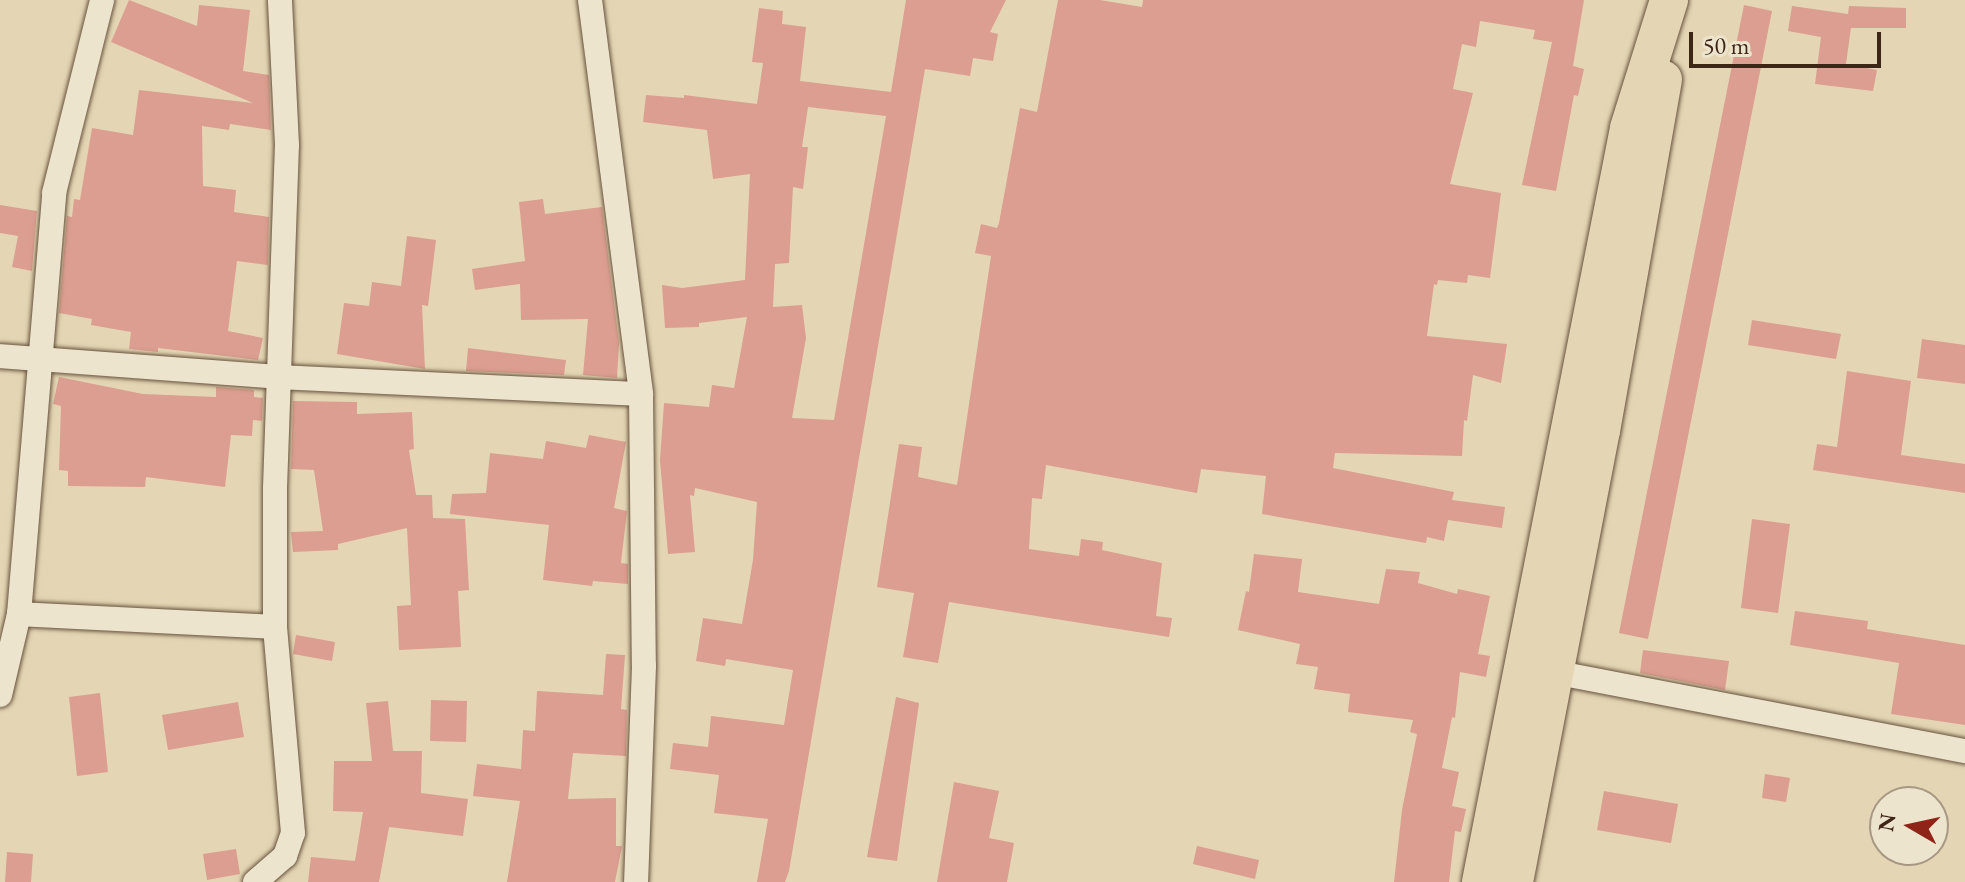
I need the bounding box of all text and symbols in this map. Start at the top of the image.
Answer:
scale bar [1693,16,1885,66]
text: 50 m [1703,30,1750,61]
north arrow [1869,786,1949,866]
text: N [1871,811,1902,834]

